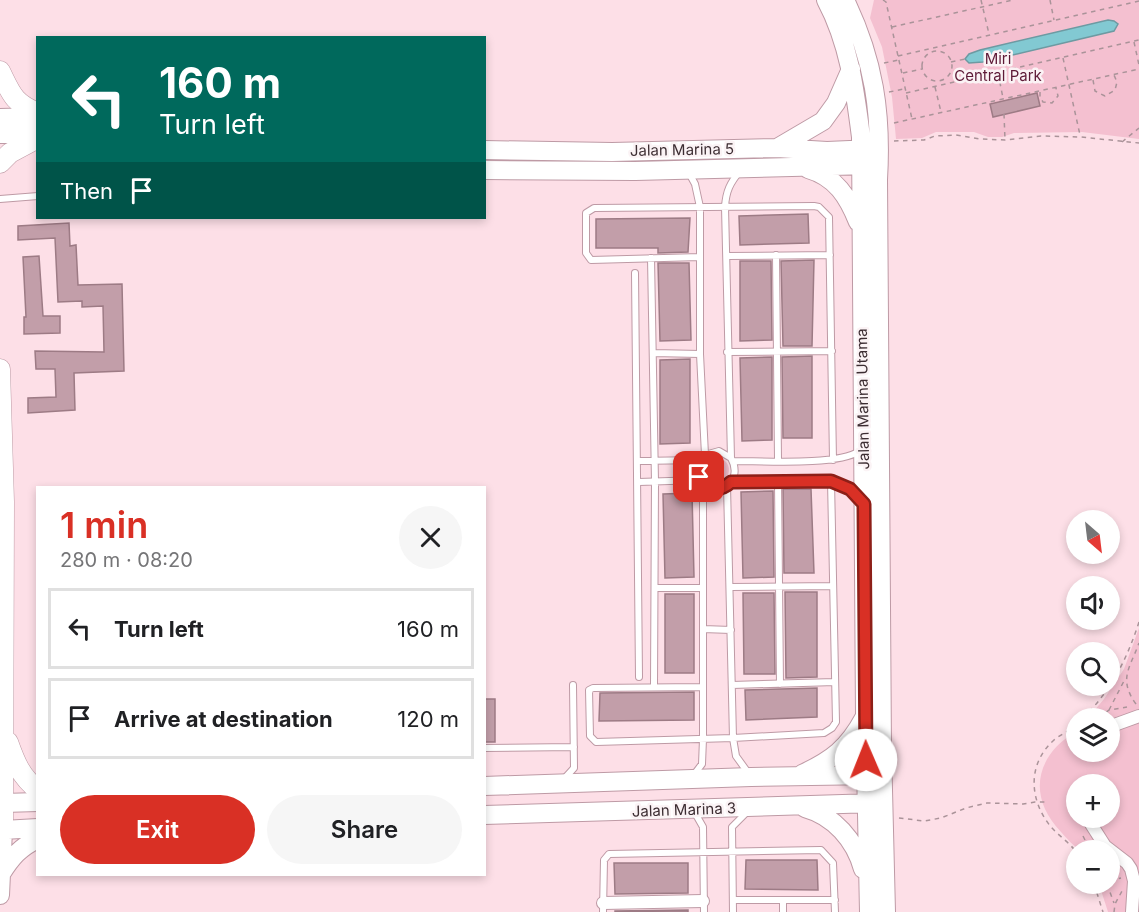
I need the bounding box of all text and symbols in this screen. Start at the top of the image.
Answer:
park label: Miri Central Park [954,49,1043,85]
text: 160 m [159,57,281,108]
icon: left [60,60,138,138]
text: Turn left [159,108,265,141]
street label: Jalan Marina 5 [630,139,734,160]
icon: arrive [125,174,158,207]
text: Then [60,178,113,204]
street label: Jalan Marina Utama [852,328,873,470]
pin [673,451,724,502]
icon: arrive [682,460,715,493]
text: 1 min [60,503,148,547]
button: close [399,506,462,569]
north arrow [1066,510,1120,564]
map controls [1066,510,1120,894]
text: 280 m · 08:20 [60,548,193,572]
button: sound [1066,576,1120,630]
icon: left [63,612,96,645]
text: Turn left [114,616,204,642]
text: 160 m [397,616,459,642]
button: search [1066,642,1120,696]
icon: arrive [63,702,96,735]
text: Arrive at destination [114,706,333,732]
text: 120 m [397,706,459,732]
button: layers [1066,708,1120,762]
position arrow [834,728,898,792]
button: + [1066,774,1120,828]
button: Exit [60,795,255,864]
button: Share [267,795,462,864]
street label: Jalan Marina 3 [631,798,736,821]
button: − [1066,840,1120,894]

